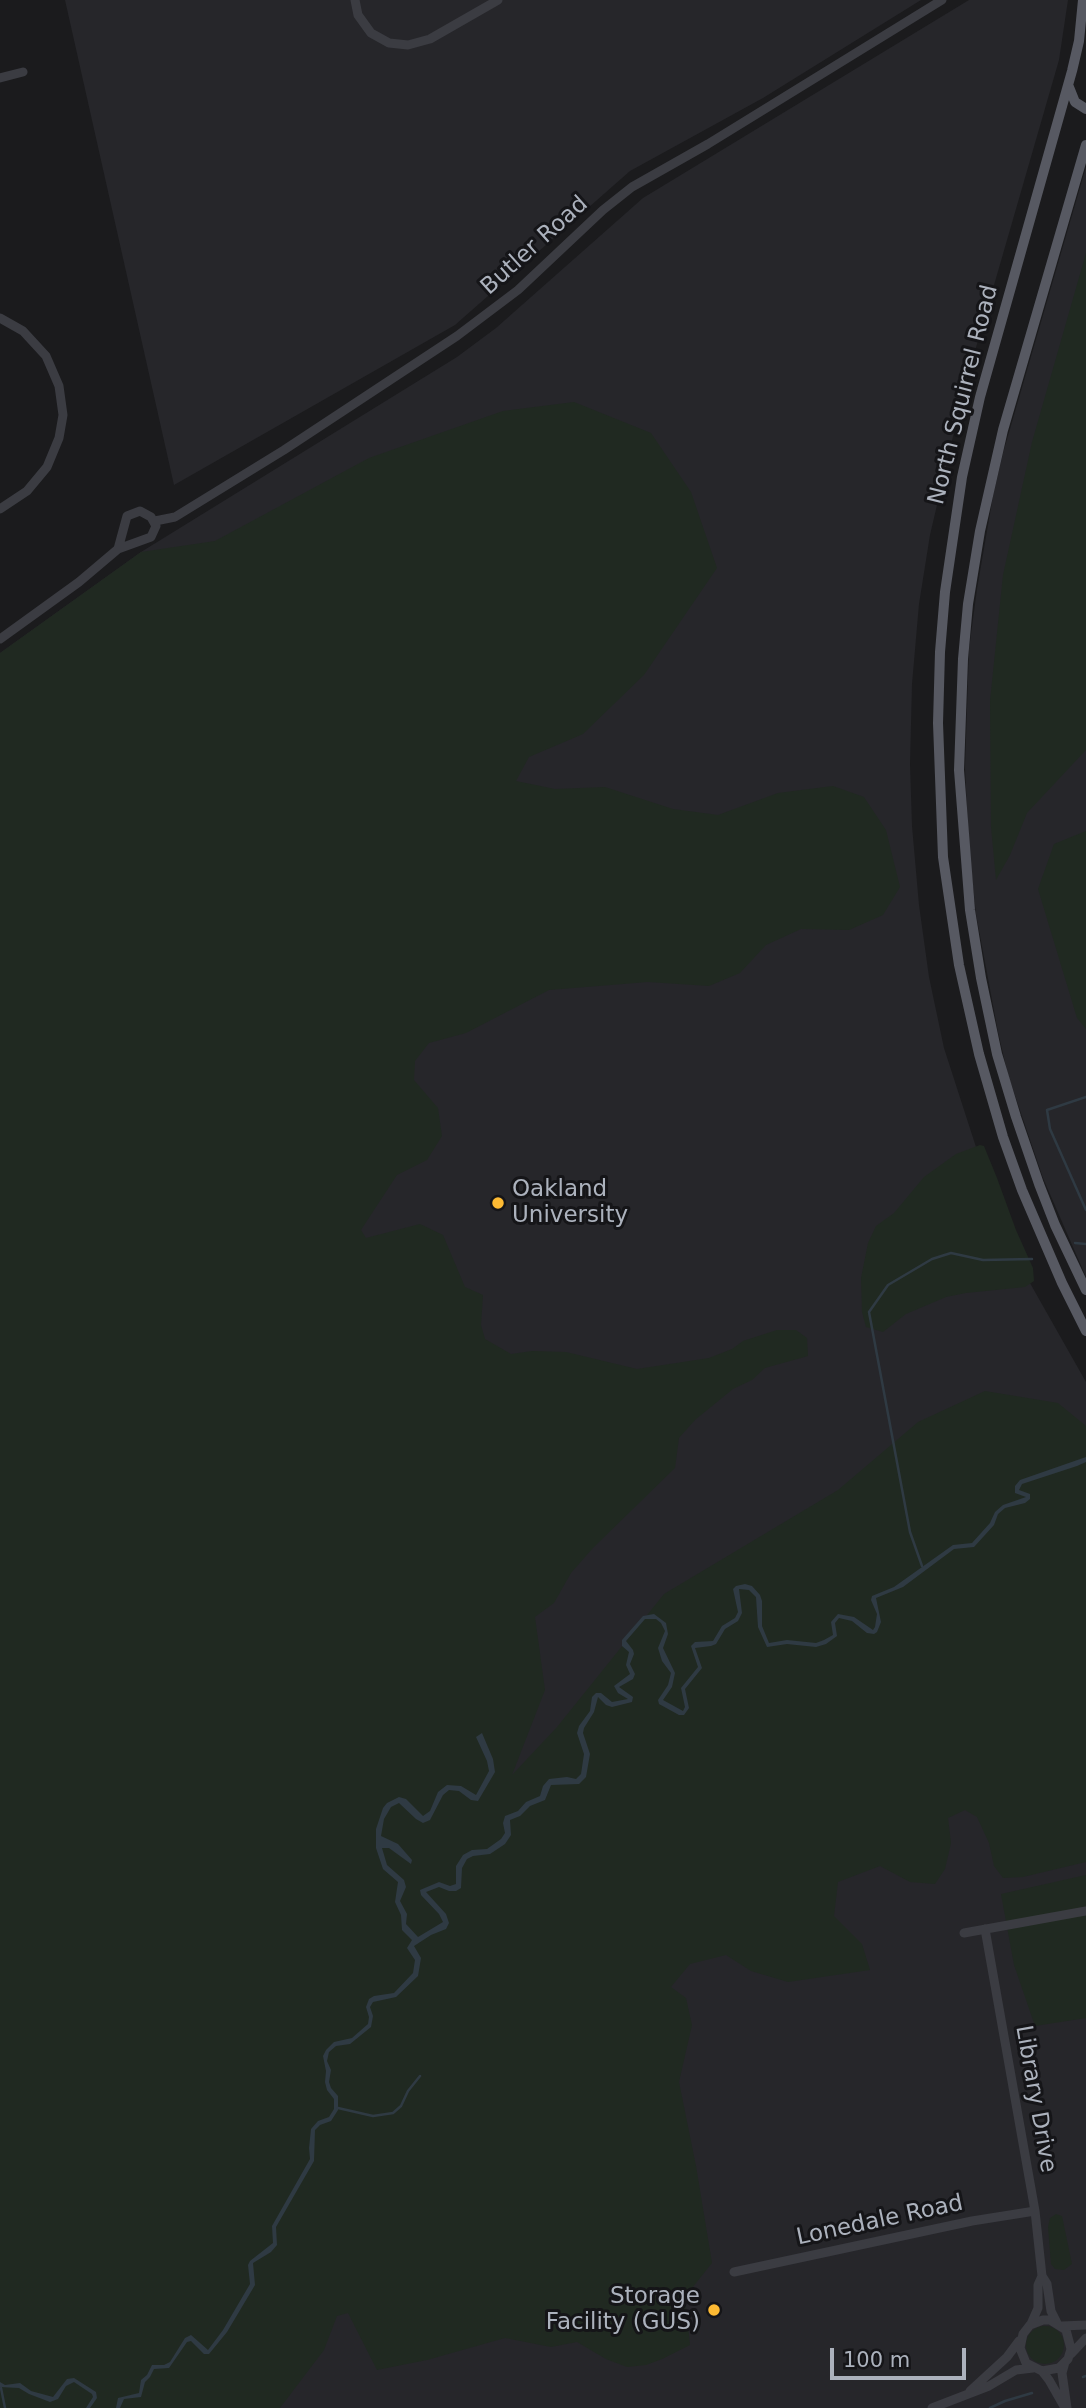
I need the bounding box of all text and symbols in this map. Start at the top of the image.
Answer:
street label: Butler Road [476,191,594,301]
street label: North Squirrel Road [923,282,1005,508]
place label: Oakland University [512,1176,628,1230]
marker: Oakland University [490,1195,506,1211]
street label: Library Drive [1008,2023,1062,2175]
street label: Lonedale Road [794,2190,966,2252]
place label: Storage Facility (GUS) [546,2283,700,2337]
marker: Storage Facility (GUS) [706,2302,722,2318]
scale bar [834,2334,970,2378]
text: 100 m [843,2348,910,2372]

